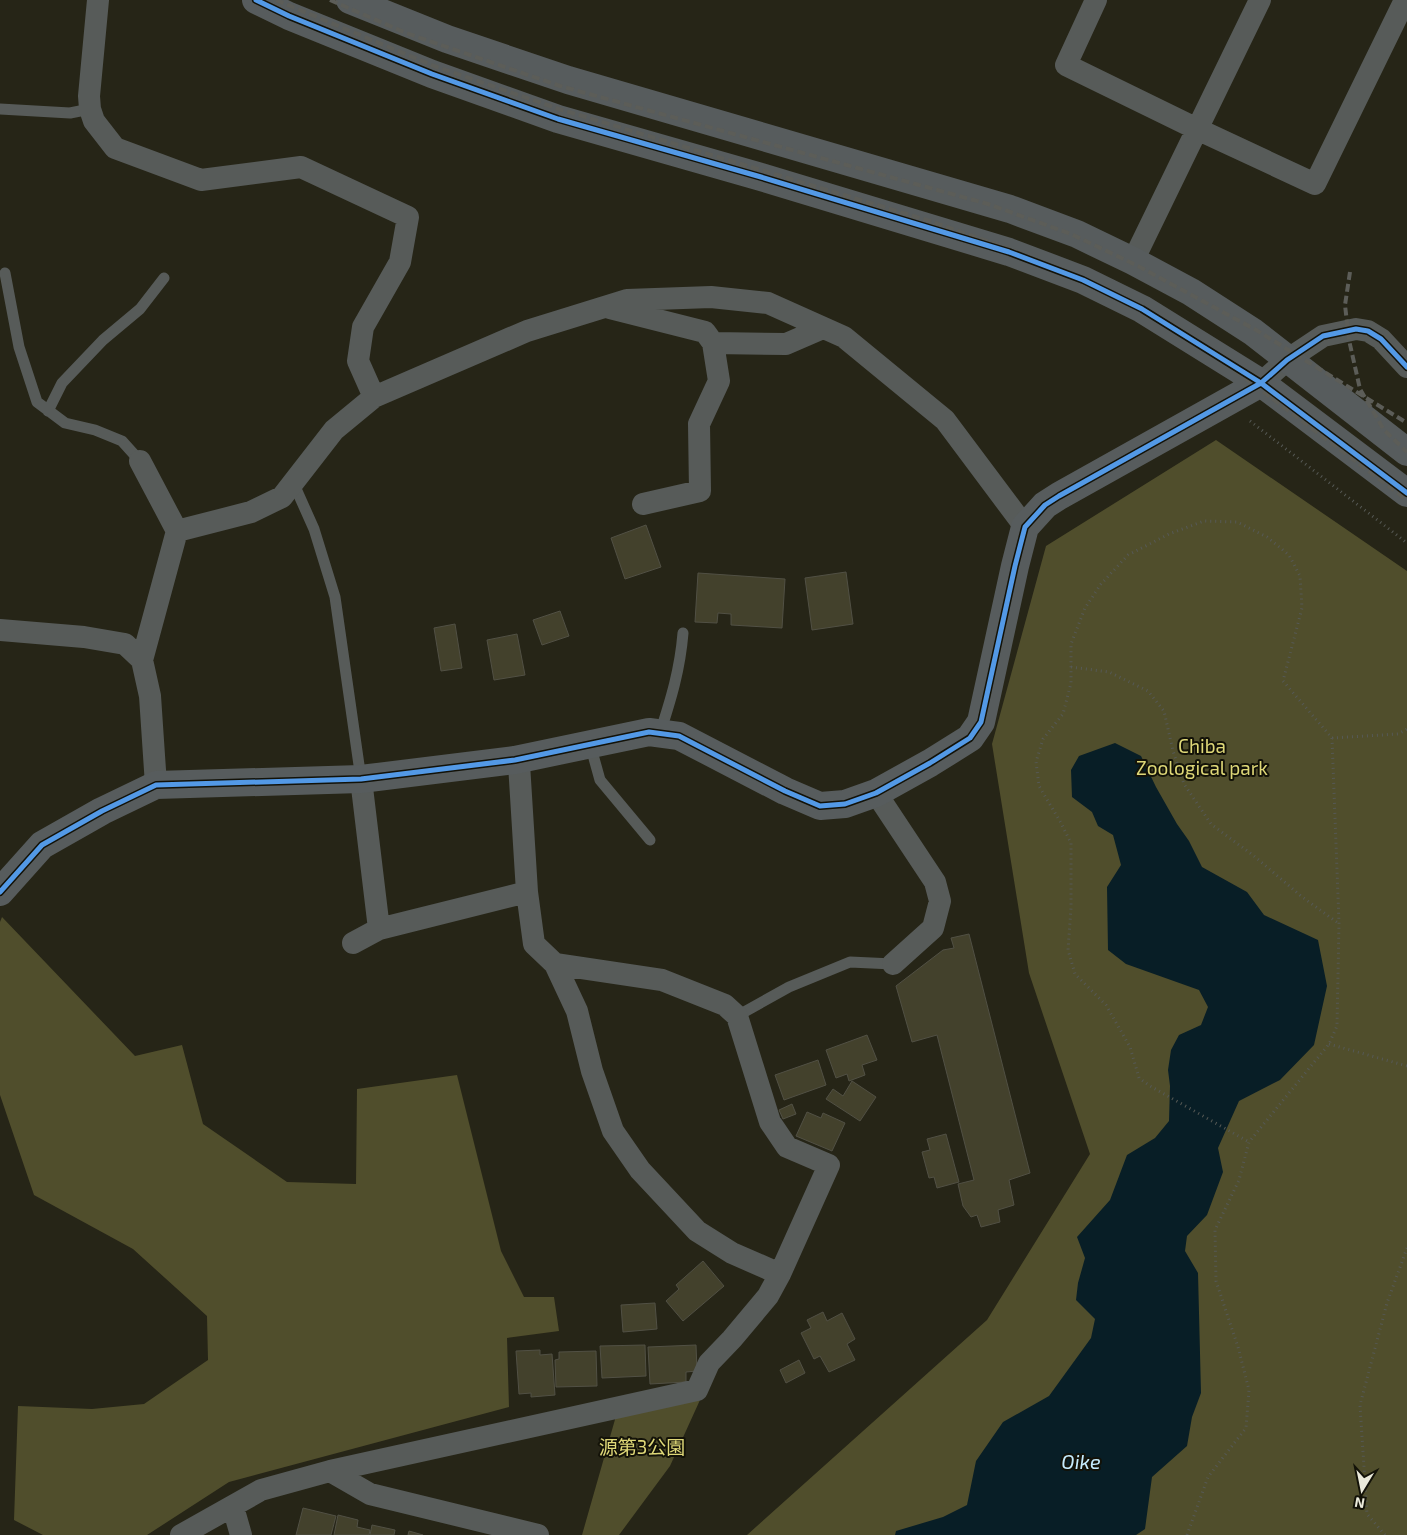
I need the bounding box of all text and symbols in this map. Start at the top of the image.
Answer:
park label: Chiba Zoological park [1136,734,1268,779]
park label: 源第3公園 [599,1435,685,1458]
water label: Oike [1061,1449,1101,1473]
north arrow [1337,1465,1387,1515]
text: N [1353,1494,1366,1513]

